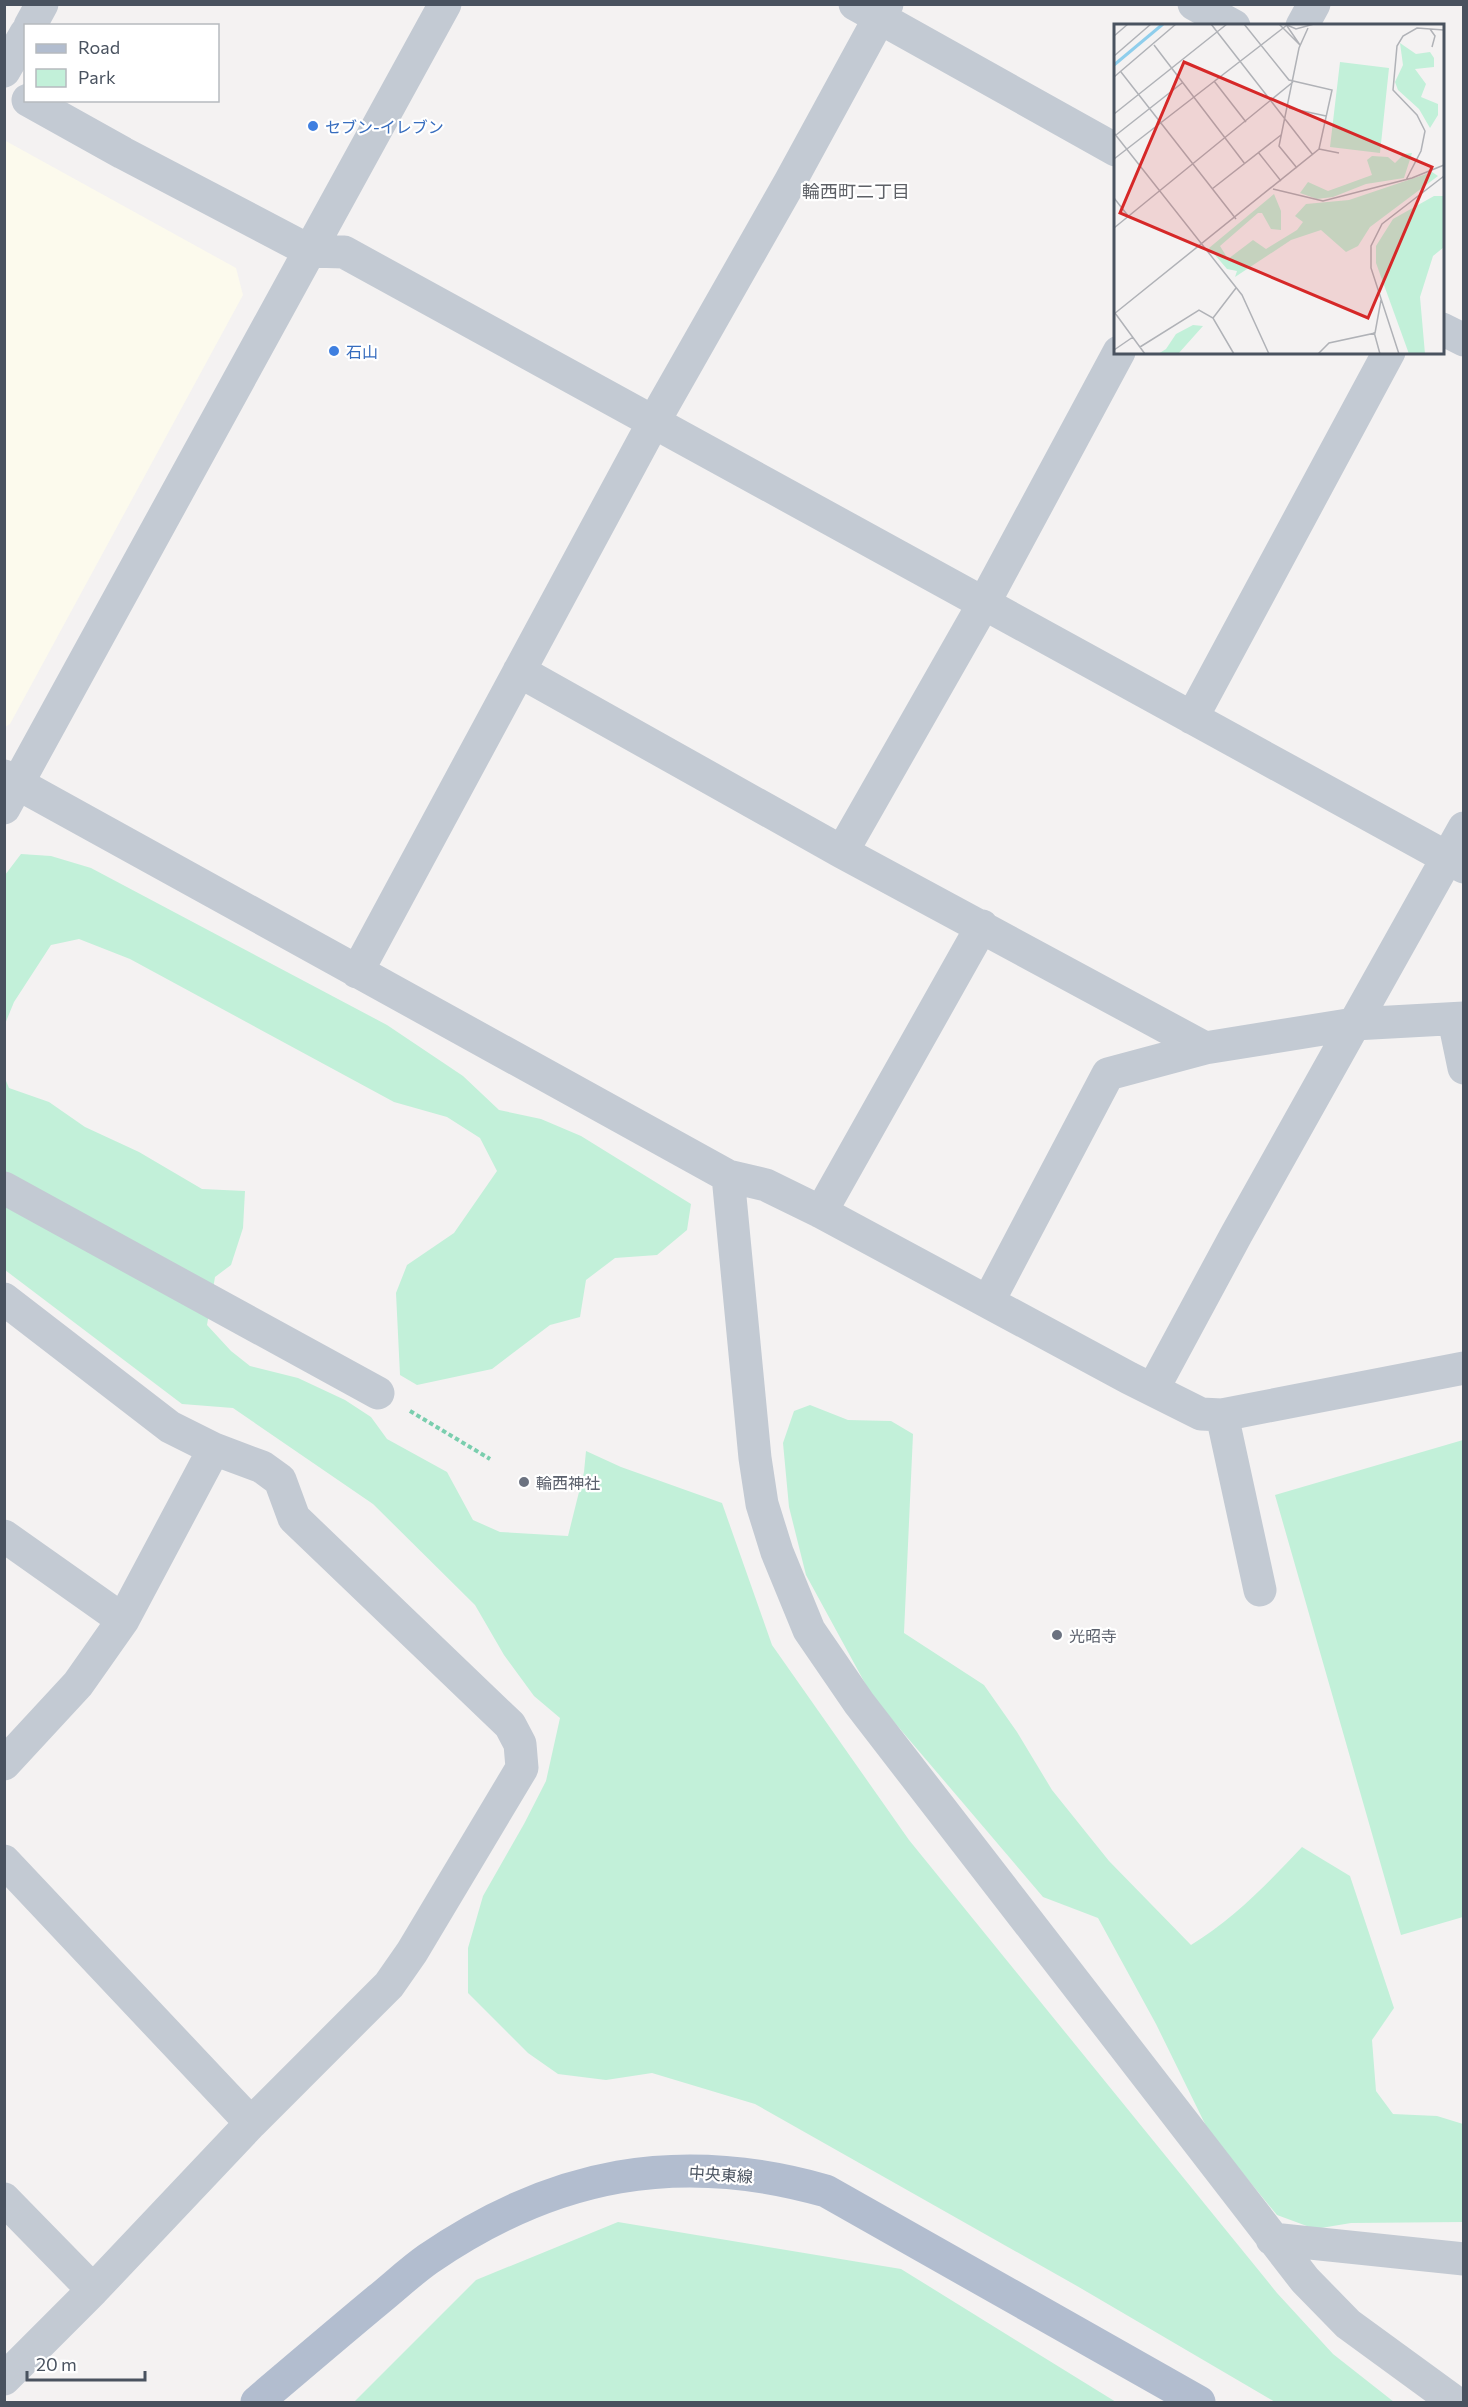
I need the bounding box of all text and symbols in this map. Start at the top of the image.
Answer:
legend [24,24,219,102]
inset map [1114,24,1444,354]
text: Road [78,36,120,58]
text: Park [78,66,116,88]
place label: セブン-イレブン [325,117,444,136]
marker: セブン-イレブン [306,119,320,133]
district label: 輪西町二丁目 [802,180,910,202]
place label: 石山 [346,342,378,361]
marker: 石山 [327,344,341,358]
place label: 輪西神社 [536,1473,600,1492]
marker: 輪西神社 [517,1475,531,1489]
place label: 光昭寺 [1069,1626,1117,1645]
marker: 光昭寺 [1050,1628,1064,1642]
street label: 中央東線 [688,2162,754,2186]
scale bar [27,2344,146,2382]
text: 20 m [36,2353,77,2375]

